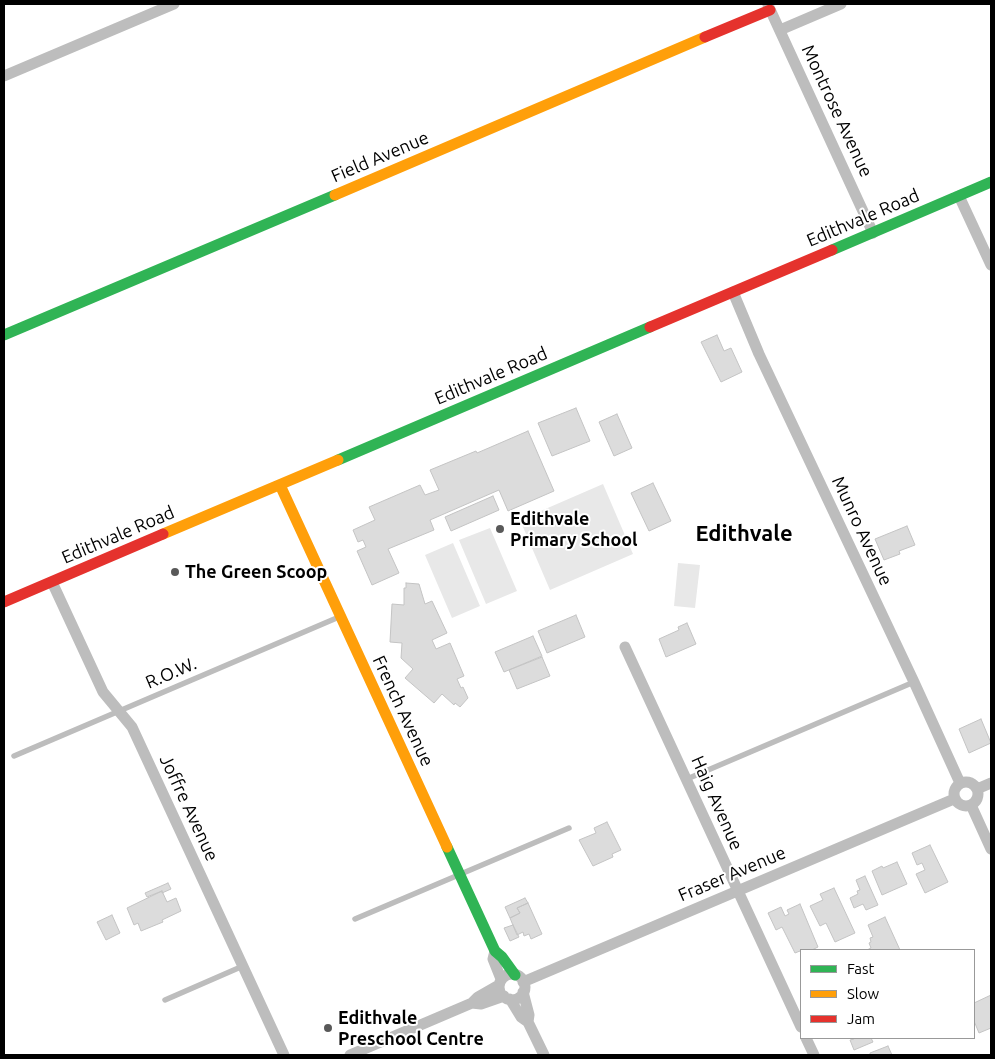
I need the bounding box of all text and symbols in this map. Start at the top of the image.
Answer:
street label: Montrose Avenue [797,41,877,181]
street label: Field Avenue [328,127,432,187]
street label: Edithvale Road [803,185,923,251]
street label: Edithvale Road [431,343,551,409]
street label: Munro Avenue [827,473,897,589]
street label: Edithvale Road [58,502,178,568]
place label: Edithvale Primary School [510,508,638,550]
district label: Edithvale [695,521,793,547]
marker: Edithvale Primary School [494,523,506,535]
place label: The Green Scoop [185,561,327,583]
marker: The Green Scoop [169,566,181,578]
street label: French Avenue [368,652,438,770]
street label: R.O.W. [142,653,200,693]
street label: Joffre Avenue [155,752,223,864]
street label: Haig Avenue [687,752,747,854]
street label: Fraser Avenue [675,842,789,906]
legend [800,949,975,1039]
text: Fast [847,960,874,977]
text: Slow [847,985,879,1002]
place label: Edithvale Preschool Centre [338,1007,484,1050]
text: Jam [847,1010,875,1027]
marker: Edithvale Preschool Centre [322,1022,334,1034]

